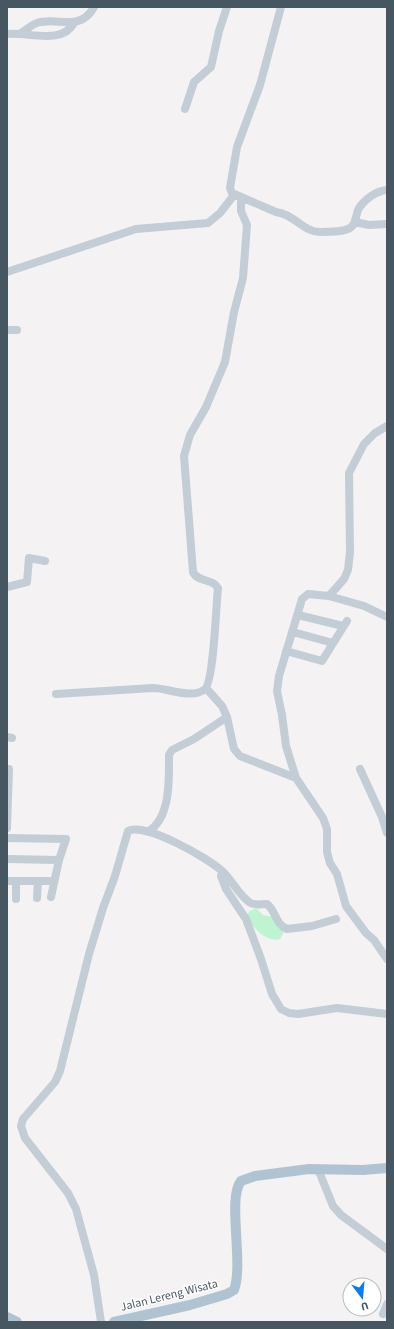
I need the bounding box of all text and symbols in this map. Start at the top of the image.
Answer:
street label: Jalan Lereng Wisata [119,1275,220,1316]
north arrow [342,1277,382,1317]
text: U [359,1298,370,1314]

